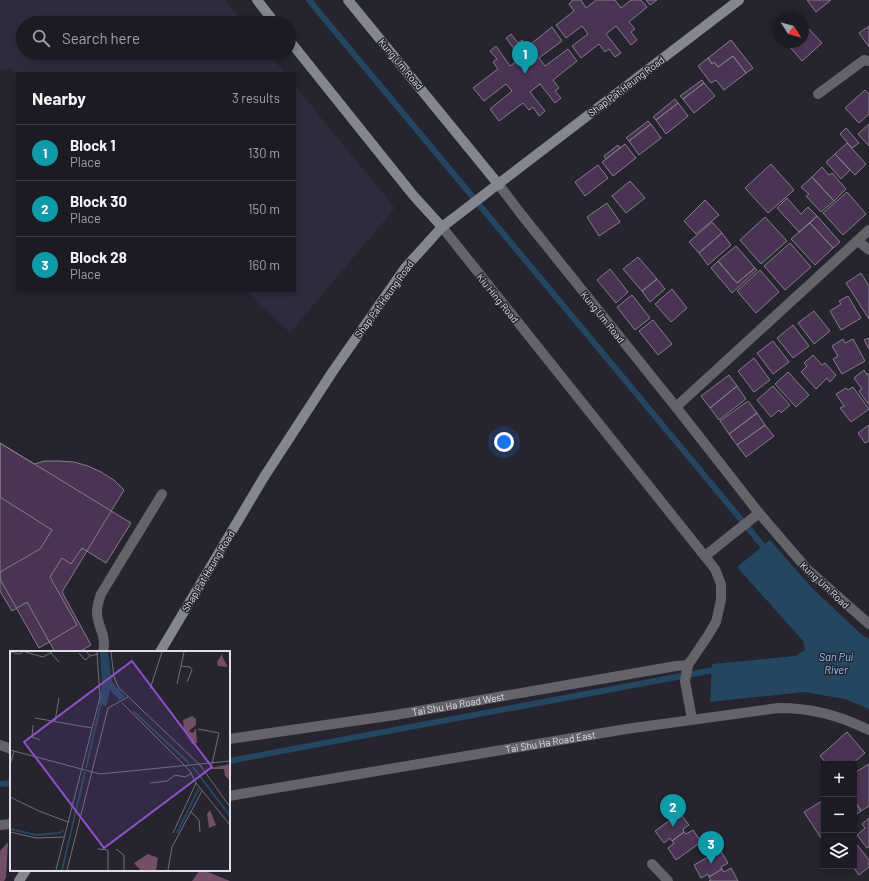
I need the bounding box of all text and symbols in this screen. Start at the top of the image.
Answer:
north arrow [773,12,809,48]
search box [16,16,296,60]
icon: search [30,27,52,49]
text: Search here [62,29,140,47]
street label: Kung Um Road [376,36,426,92]
pin: 1 [512,41,538,74]
street label: Shap Pat Heung Road [585,53,667,119]
text: Nearby [32,88,86,108]
text: 3 results [232,90,280,106]
text: Block 1 [70,136,116,154]
text: 1 [43,145,47,161]
text: 130 m [248,145,280,161]
text: Place [70,154,101,170]
text: Block 30 [70,192,127,210]
text: 2 [41,201,49,217]
text: 150 m [248,201,280,217]
text: Place [70,210,101,226]
text: Block 28 [70,248,127,266]
text: 3 [41,257,49,273]
text: 160 m [248,257,280,273]
street label: Shap Pat Heung Road [352,258,416,340]
text: Place [70,266,101,282]
street label: Kiu Hing Road [474,271,522,325]
street label: Kung Um Road [578,289,628,345]
your location [494,432,514,452]
street label: Shap Pat Heung Road [179,528,237,614]
street label: Kung Um Road [798,559,852,611]
water label: San Pui River [819,650,854,676]
inset map [10,651,230,871]
street label: Tai Shu Ha Road West [411,690,506,718]
street label: Tai Shu Ha Road East [504,728,597,755]
map controls [821,761,857,869]
button: + [821,761,857,797]
pin: 2 [660,794,686,827]
button: − [821,797,857,833]
pin: 3 [698,831,724,864]
button: layers [821,833,857,869]

